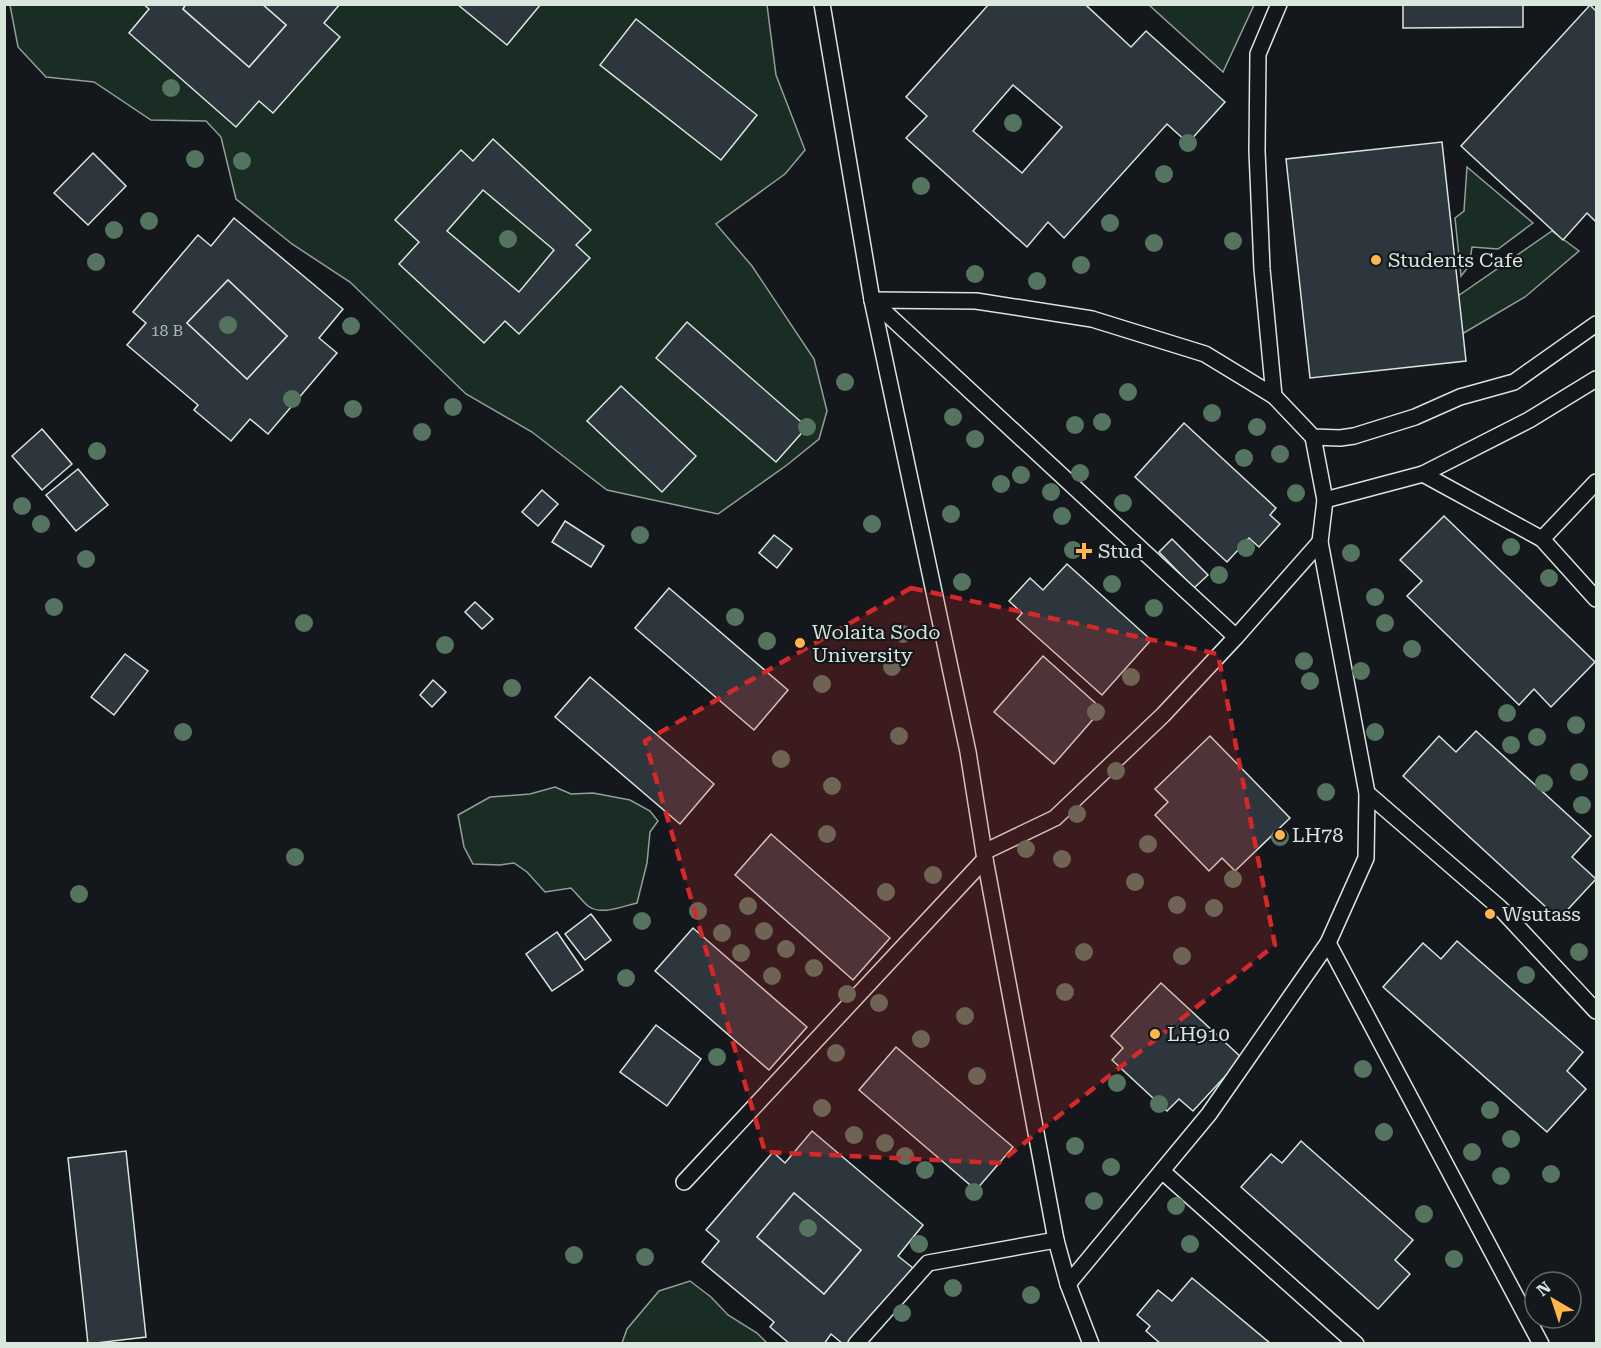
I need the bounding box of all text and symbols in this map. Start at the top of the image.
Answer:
place label: Students Cafe [1388,248,1523,272]
marker: Students Cafe [1369,253,1383,267]
house number: 18 B [151,321,183,340]
place label: Stud [1098,539,1143,563]
marker: Stud [1075,542,1093,560]
place label: Wolaita Sodo University [812,620,941,667]
marker: Wolaita Sodo University [793,636,807,650]
place label: LH78 [1292,823,1343,847]
marker: LH78 [1273,828,1287,842]
place label: Wsutass [1502,902,1581,926]
marker: Wsutass [1483,907,1497,921]
place label: LH910 [1167,1022,1230,1046]
marker: LH910 [1148,1027,1162,1041]
north arrow [1523,1270,1583,1330]
text: N [1533,1277,1555,1300]

